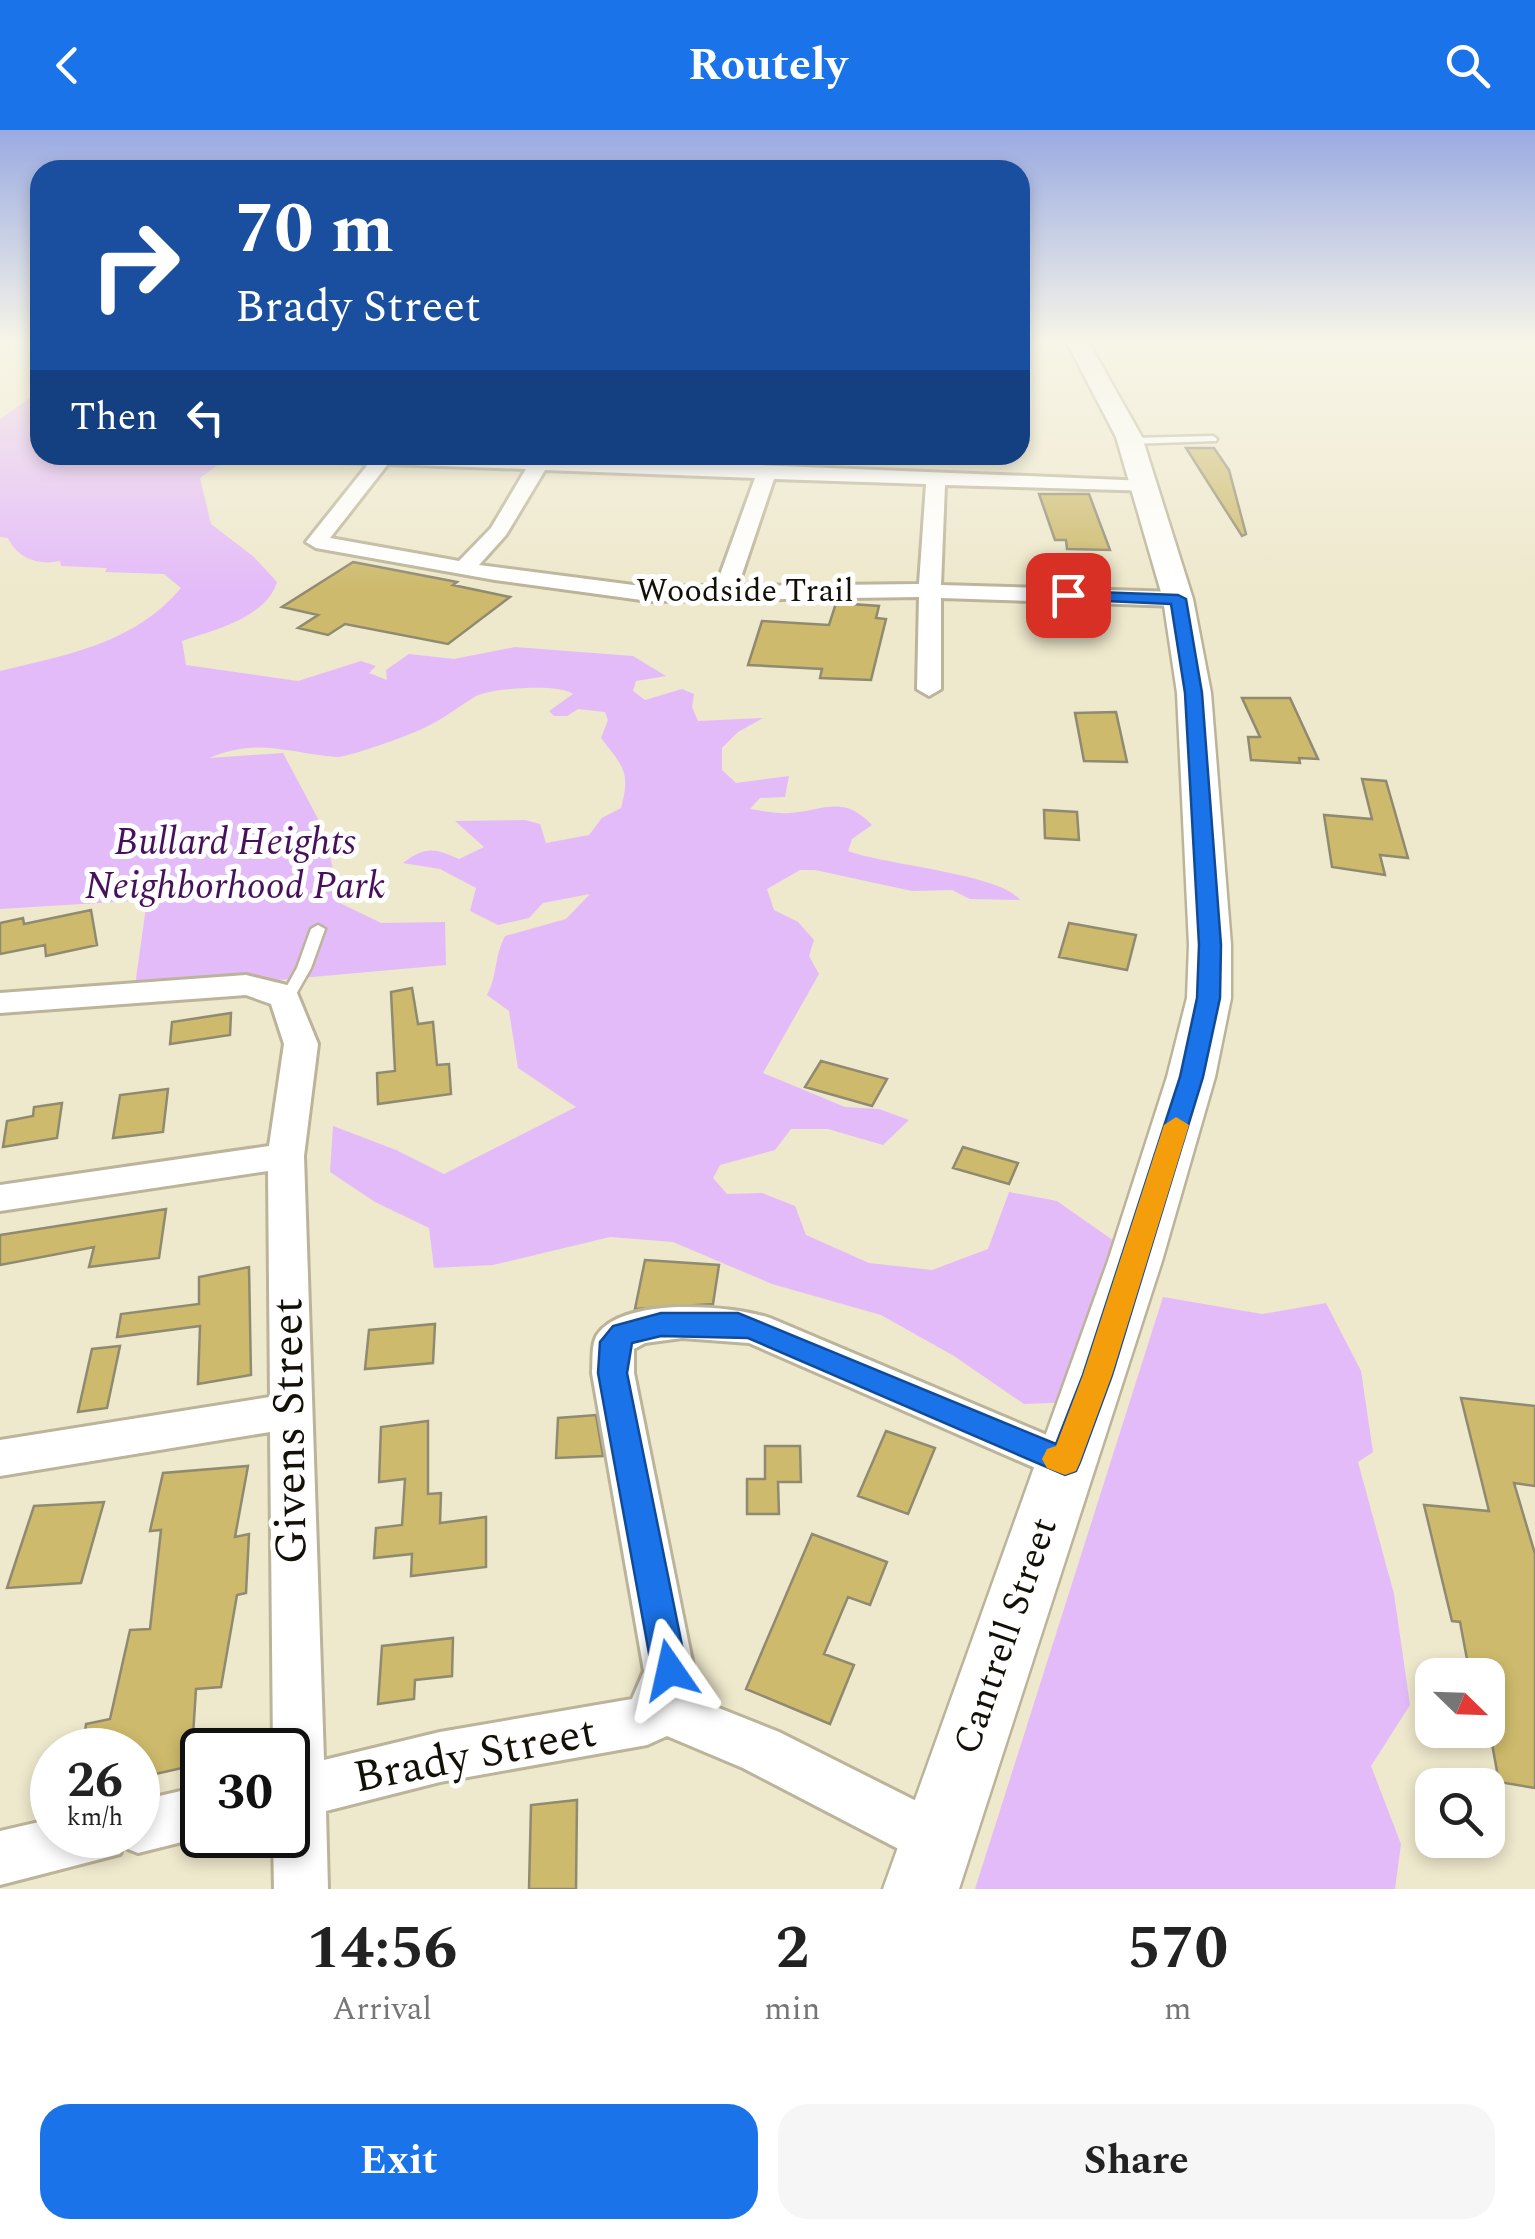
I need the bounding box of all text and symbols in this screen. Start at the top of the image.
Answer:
text: Routely [688,31,847,100]
icon: back [40,38,95,93]
icon: search [1440,38,1495,93]
text: 70 m [235,177,394,283]
icon: right [70,200,200,330]
text: Brady Street [235,273,481,342]
text: Then [70,389,158,447]
icon: left [178,390,233,445]
pin [1026,553,1111,638]
street label: Woodside Trail [636,567,854,616]
icon: arrive [1041,568,1096,623]
park label: Bullard Heights Neighborhood Park [85,814,386,916]
street label: Givens Street [253,1297,327,1565]
street label: Cantrell Street [938,1510,1074,1762]
position arrow [618,1618,722,1722]
north arrow [1415,1658,1505,1748]
map controls [1415,1658,1505,1858]
street label: Brady Street [348,1698,602,1812]
speed limit sign: 30 [180,1728,310,1858]
text: 26 [67,1743,123,1819]
button: search [1415,1768,1505,1858]
text: km/h [67,1799,123,1837]
text: 14:56 [307,1903,458,1995]
text: 2 [776,1903,809,1995]
text: 570 [1127,1903,1228,1995]
text: Arrival [332,1985,432,2034]
text: min [764,1985,820,2034]
text: m [1164,1985,1191,2034]
button: Exit [40,2104,758,2219]
button: Share [778,2104,1495,2219]

